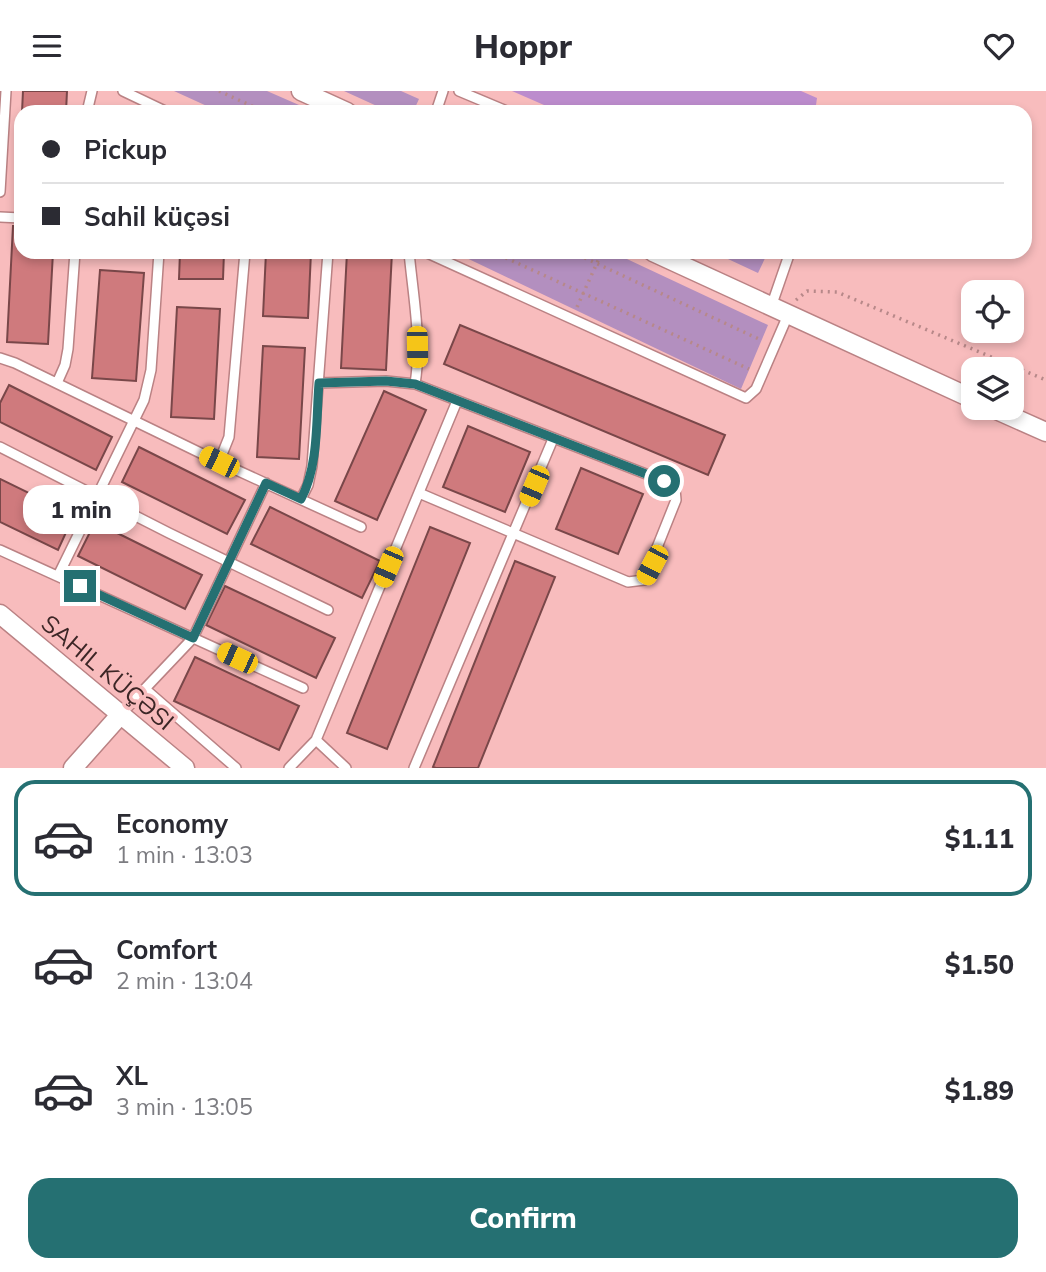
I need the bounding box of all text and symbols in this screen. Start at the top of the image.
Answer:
text: Hoppr [474,26,572,66]
icon: menu [28,27,66,65]
icon: heart [980,27,1018,65]
text: Pickup [84,133,167,166]
text: Sahil küçəsi [84,200,230,233]
map controls [961,280,1024,420]
button: locate [961,280,1024,343]
car [407,326,428,368]
button: layers [961,357,1024,420]
car [196,443,243,481]
car [517,463,552,509]
route start [648,465,680,497]
callout: 1 min [22,484,138,533]
text: 1 min [50,495,112,524]
car [633,542,672,588]
car [371,544,406,590]
route end [64,570,96,602]
street label: SAHIL KÜÇƏSI [36,608,180,736]
car [214,640,261,676]
icon: car [32,807,95,870]
text: Economy [116,807,228,840]
text: $1.11 [945,822,1014,855]
text: 1 min · 13:03 [116,840,253,869]
icon: car [32,933,95,996]
text: Comfort [116,933,217,966]
text: $1.50 [945,948,1014,981]
text: 2 min · 13:04 [116,966,253,995]
icon: car [32,1059,95,1122]
text: XL [116,1059,148,1092]
text: $1.89 [945,1074,1014,1107]
text: 3 min · 13:05 [116,1092,253,1121]
button: Confirm [28,1178,1018,1258]

